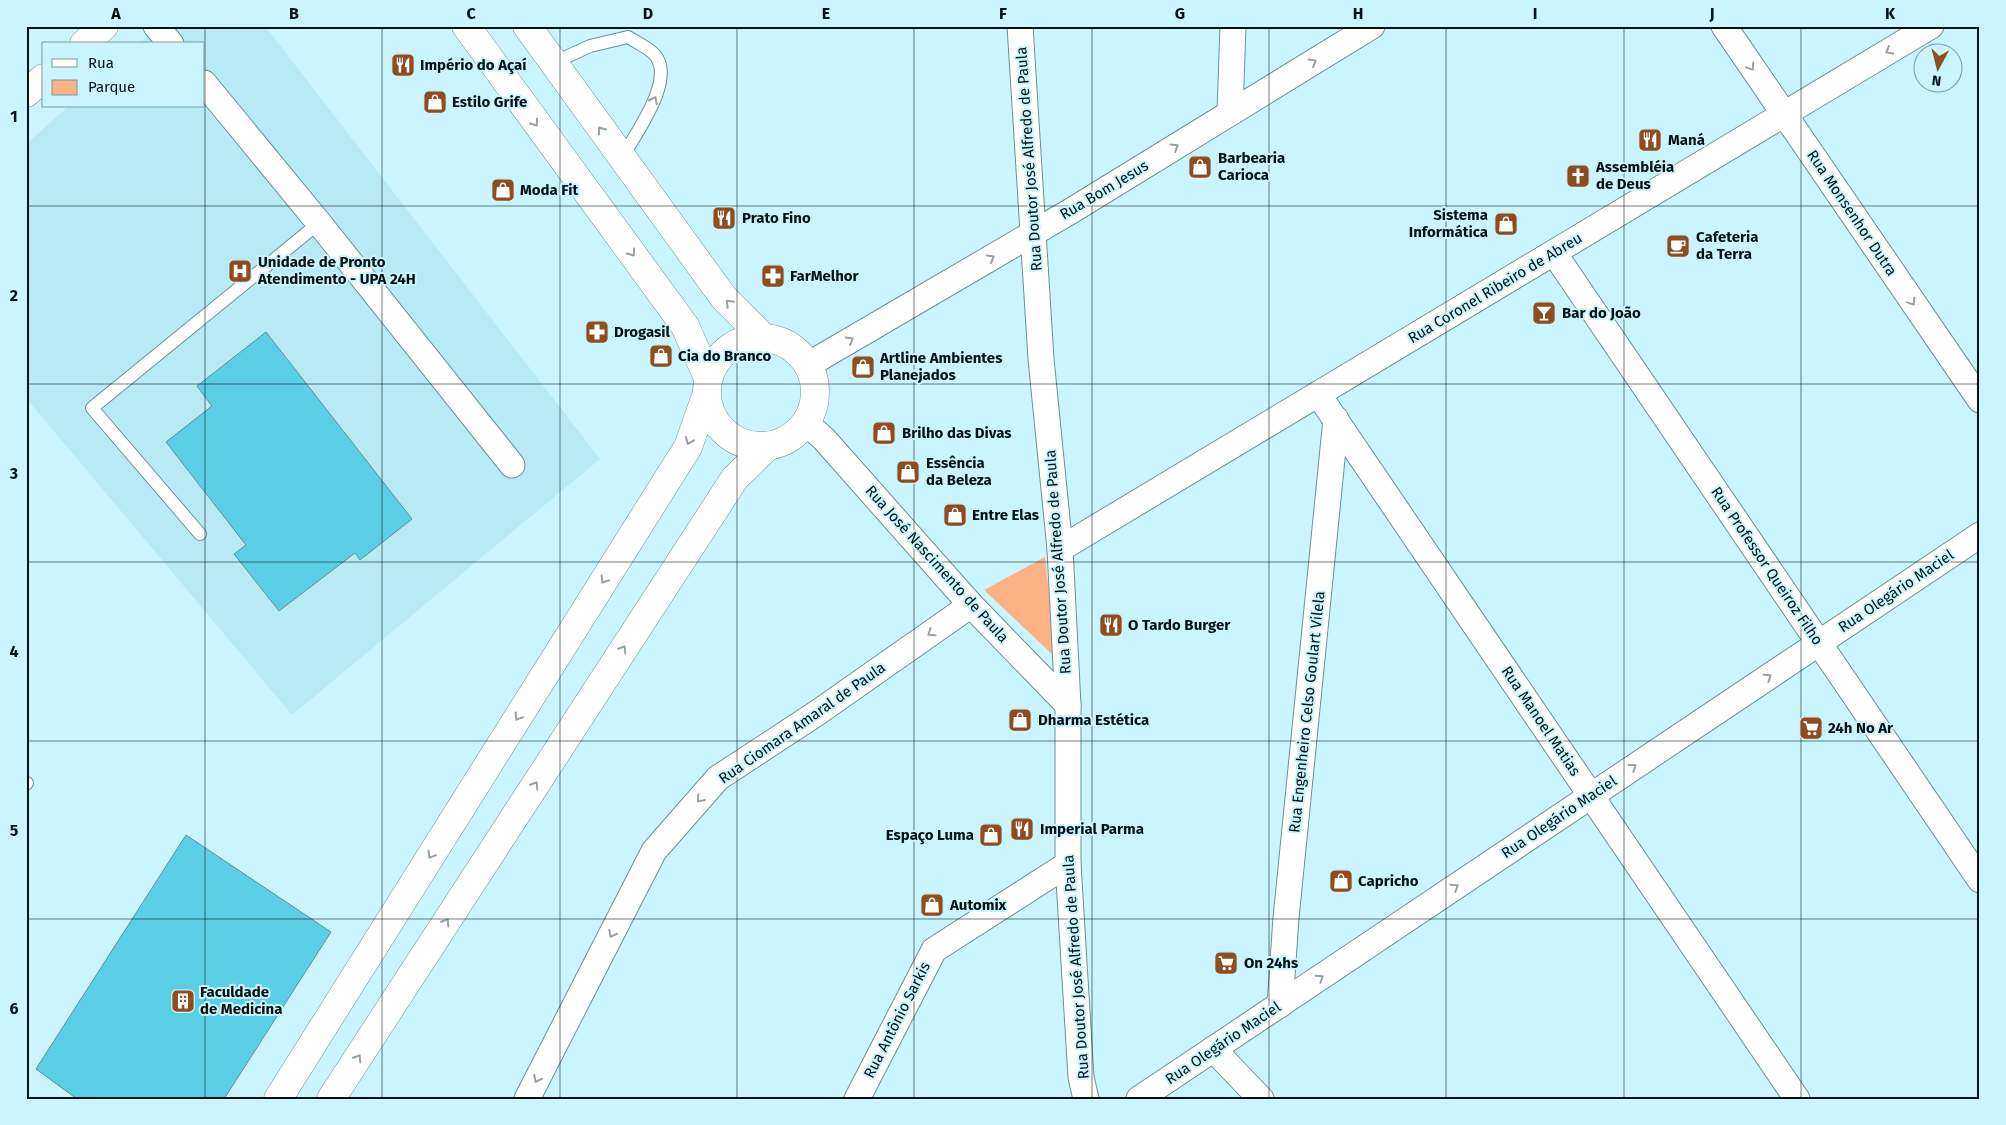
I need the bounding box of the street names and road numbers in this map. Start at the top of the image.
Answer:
street label: Rua Doutor José Alfredo de Paula [1012,46,1046,272]
street label: Rua Monsenhor Dutra [1803,147,1901,279]
street label: Rua Bom Jesus [1056,156,1152,224]
street label: Rua Coronel Ribeiro de Abreu [1405,229,1585,347]
street label: Rua Doutor José Alfredo de Paula [1041,449,1075,675]
street label: Rua José Nascimento de Paula [862,482,1012,646]
street label: Rua Professor Queiroz Filho [1707,483,1827,649]
street label: Rua Olegário Maciel [1835,545,1958,636]
street label: Rua Engenheiro Celso Goulart Vilela [1285,590,1329,834]
street label: Rua Ciomara Amaral de Paula [715,658,889,788]
street label: Rua Manoel Matias [1498,663,1584,779]
street label: Rua Olegário Maciel [1498,771,1621,862]
street label: Rua Doutor José Alfredo de Paula [1059,854,1093,1080]
street label: Rua Antônio Sarkis [860,959,934,1081]
street label: Rua Olegário Maciel [1162,997,1285,1088]

